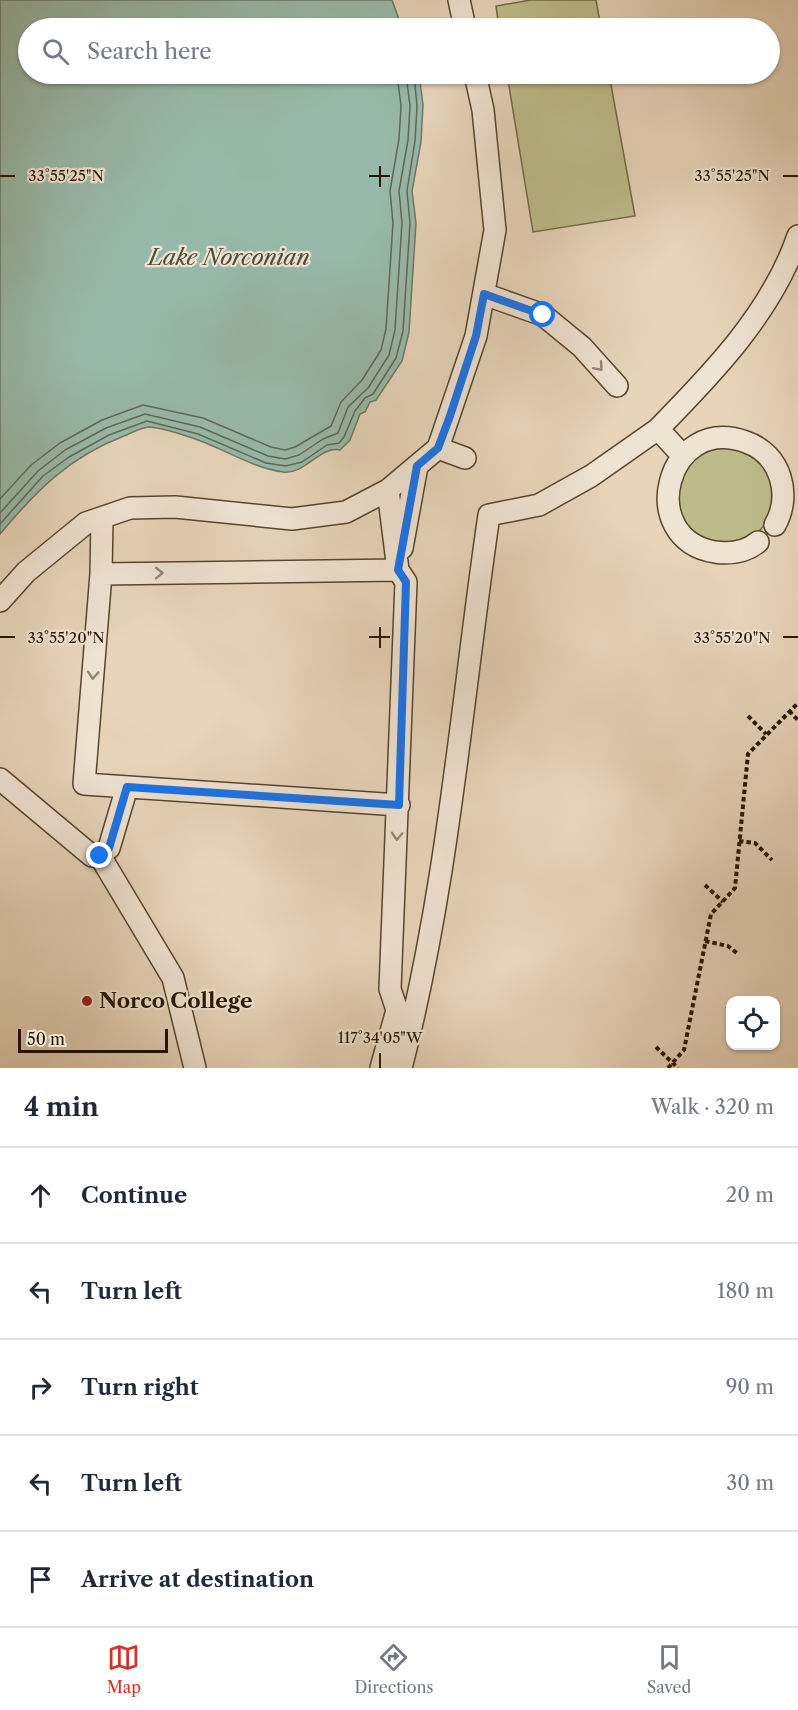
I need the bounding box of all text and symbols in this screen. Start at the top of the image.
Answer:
search box [18,18,780,84]
icon: search [39,35,72,68]
text: Search here [87,38,212,65]
text: 33°55'25"N [28,166,104,185]
text: 33°55'25"N [694,166,770,185]
water label: Lake Norconian [146,244,310,271]
route start [529,301,555,327]
one-way arrow [592,360,603,370]
one-way arrow [155,567,164,580]
text: 33°55'20"N [27,628,105,647]
text: 33°55'20"N [693,628,771,647]
one-way arrow [87,670,100,679]
one-way arrow [391,832,404,841]
route end [86,842,112,868]
place label: Norco College [99,988,252,1013]
marker: Norco College [80,994,94,1008]
map controls [726,996,780,1050]
button: locate [726,996,780,1050]
scale bar [18,1026,168,1054]
text: 117°34'05"W [338,1028,423,1047]
text: 50 m [27,1029,65,1049]
text: 4 min [24,1091,99,1123]
text: Walk · 320 m [651,1095,774,1119]
icon: ahead [24,1179,57,1212]
text: Continue [81,1182,187,1209]
text: 20 m [726,1183,774,1207]
icon: left [24,1275,57,1308]
text: Turn left [81,1278,182,1305]
text: 180 m [717,1279,774,1303]
icon: right [24,1371,57,1404]
text: Turn right [81,1374,199,1401]
text: 90 m [726,1375,774,1399]
icon: left [24,1467,57,1500]
text: Turn left [81,1470,182,1497]
text: 30 m [726,1471,774,1495]
icon: arrive [24,1563,57,1596]
text: Arrive at destination [81,1566,314,1593]
tab: Map [107,1641,141,1697]
tab: Directions [354,1641,433,1697]
tab: Saved [647,1641,691,1697]

